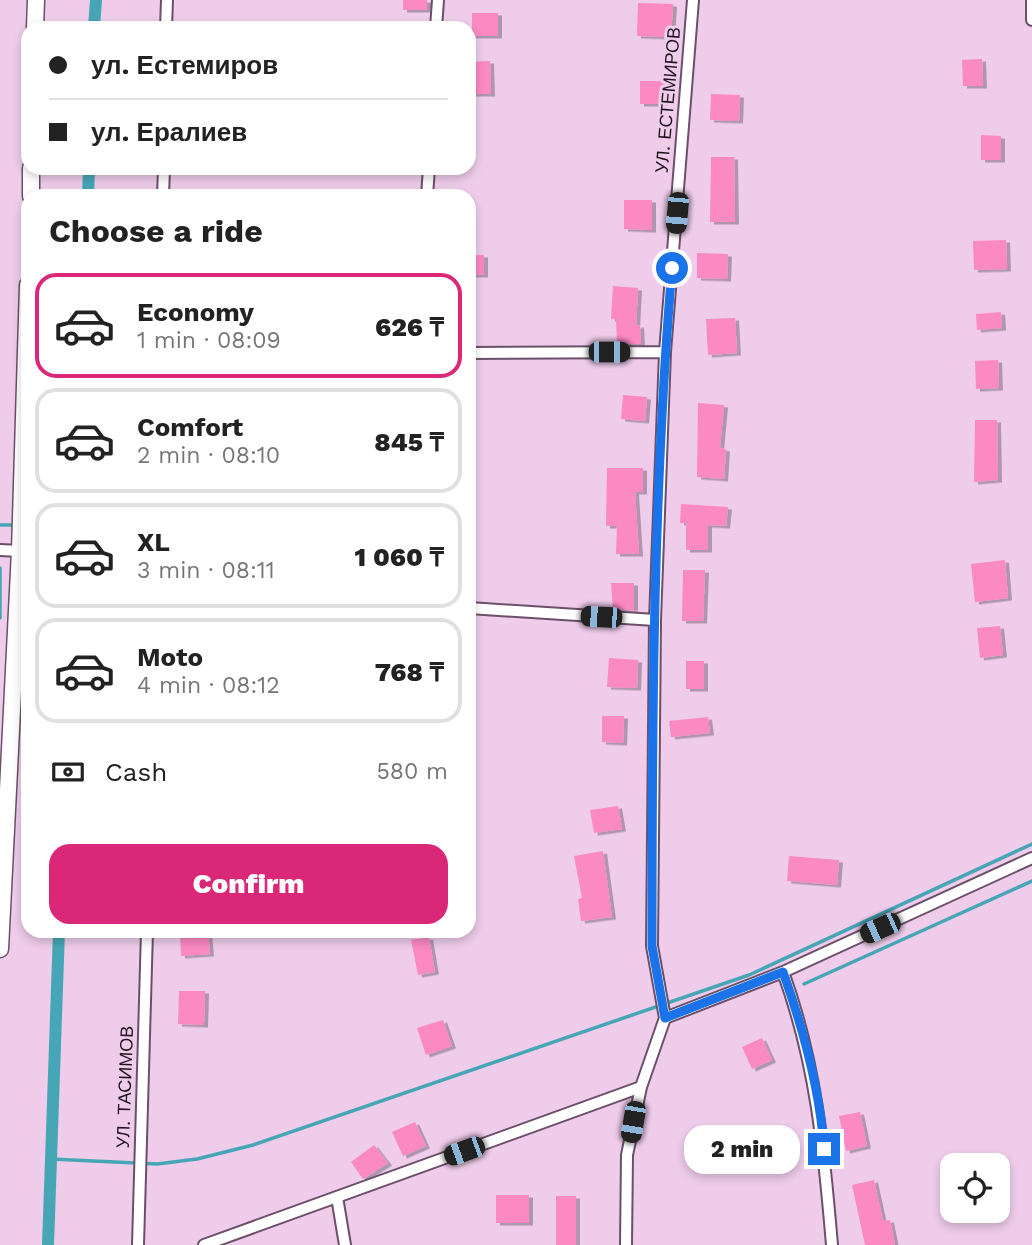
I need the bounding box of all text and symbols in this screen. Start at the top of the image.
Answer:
street label: УЛ. ЕСТЕМИРОВ [651,26,684,174]
text: ул. Естемиров [91,50,278,80]
text: ул. Ералиев [91,117,247,147]
car [665,191,690,235]
text: Choose a ride [49,212,263,250]
route start [656,252,688,284]
icon: car [53,294,116,357]
text: Economy [137,297,254,327]
text: 626 ₸ [375,312,444,342]
text: 1 min · 08:09 [137,327,281,354]
car [589,342,631,363]
icon: car [53,409,116,472]
text: Comfort [137,412,243,442]
text: 845 ₸ [374,427,444,457]
text: 2 min · 08:10 [137,442,280,469]
icon: car [53,524,116,587]
text: XL [137,527,170,557]
text: 1 060 ₸ [354,542,444,572]
text: 3 min · 08:11 [137,557,275,584]
car [580,605,623,629]
icon: car [53,639,116,702]
text: Moto [137,642,203,672]
text: 768 ₸ [375,657,444,687]
text: 4 min · 08:12 [137,672,280,699]
icon: cash [49,753,87,791]
text: Cash [105,757,167,787]
text: 580 m [376,758,448,785]
button: Confirm [49,844,448,924]
car [857,910,904,946]
street label: УЛ. ТАСИМОВ [112,1025,137,1149]
car [620,1099,647,1145]
callout: 2 min [684,1124,800,1174]
route end [808,1133,840,1165]
car [441,1134,488,1168]
text: 2 min [711,1136,773,1163]
map controls [940,1153,1010,1223]
button: locate [940,1153,1010,1223]

